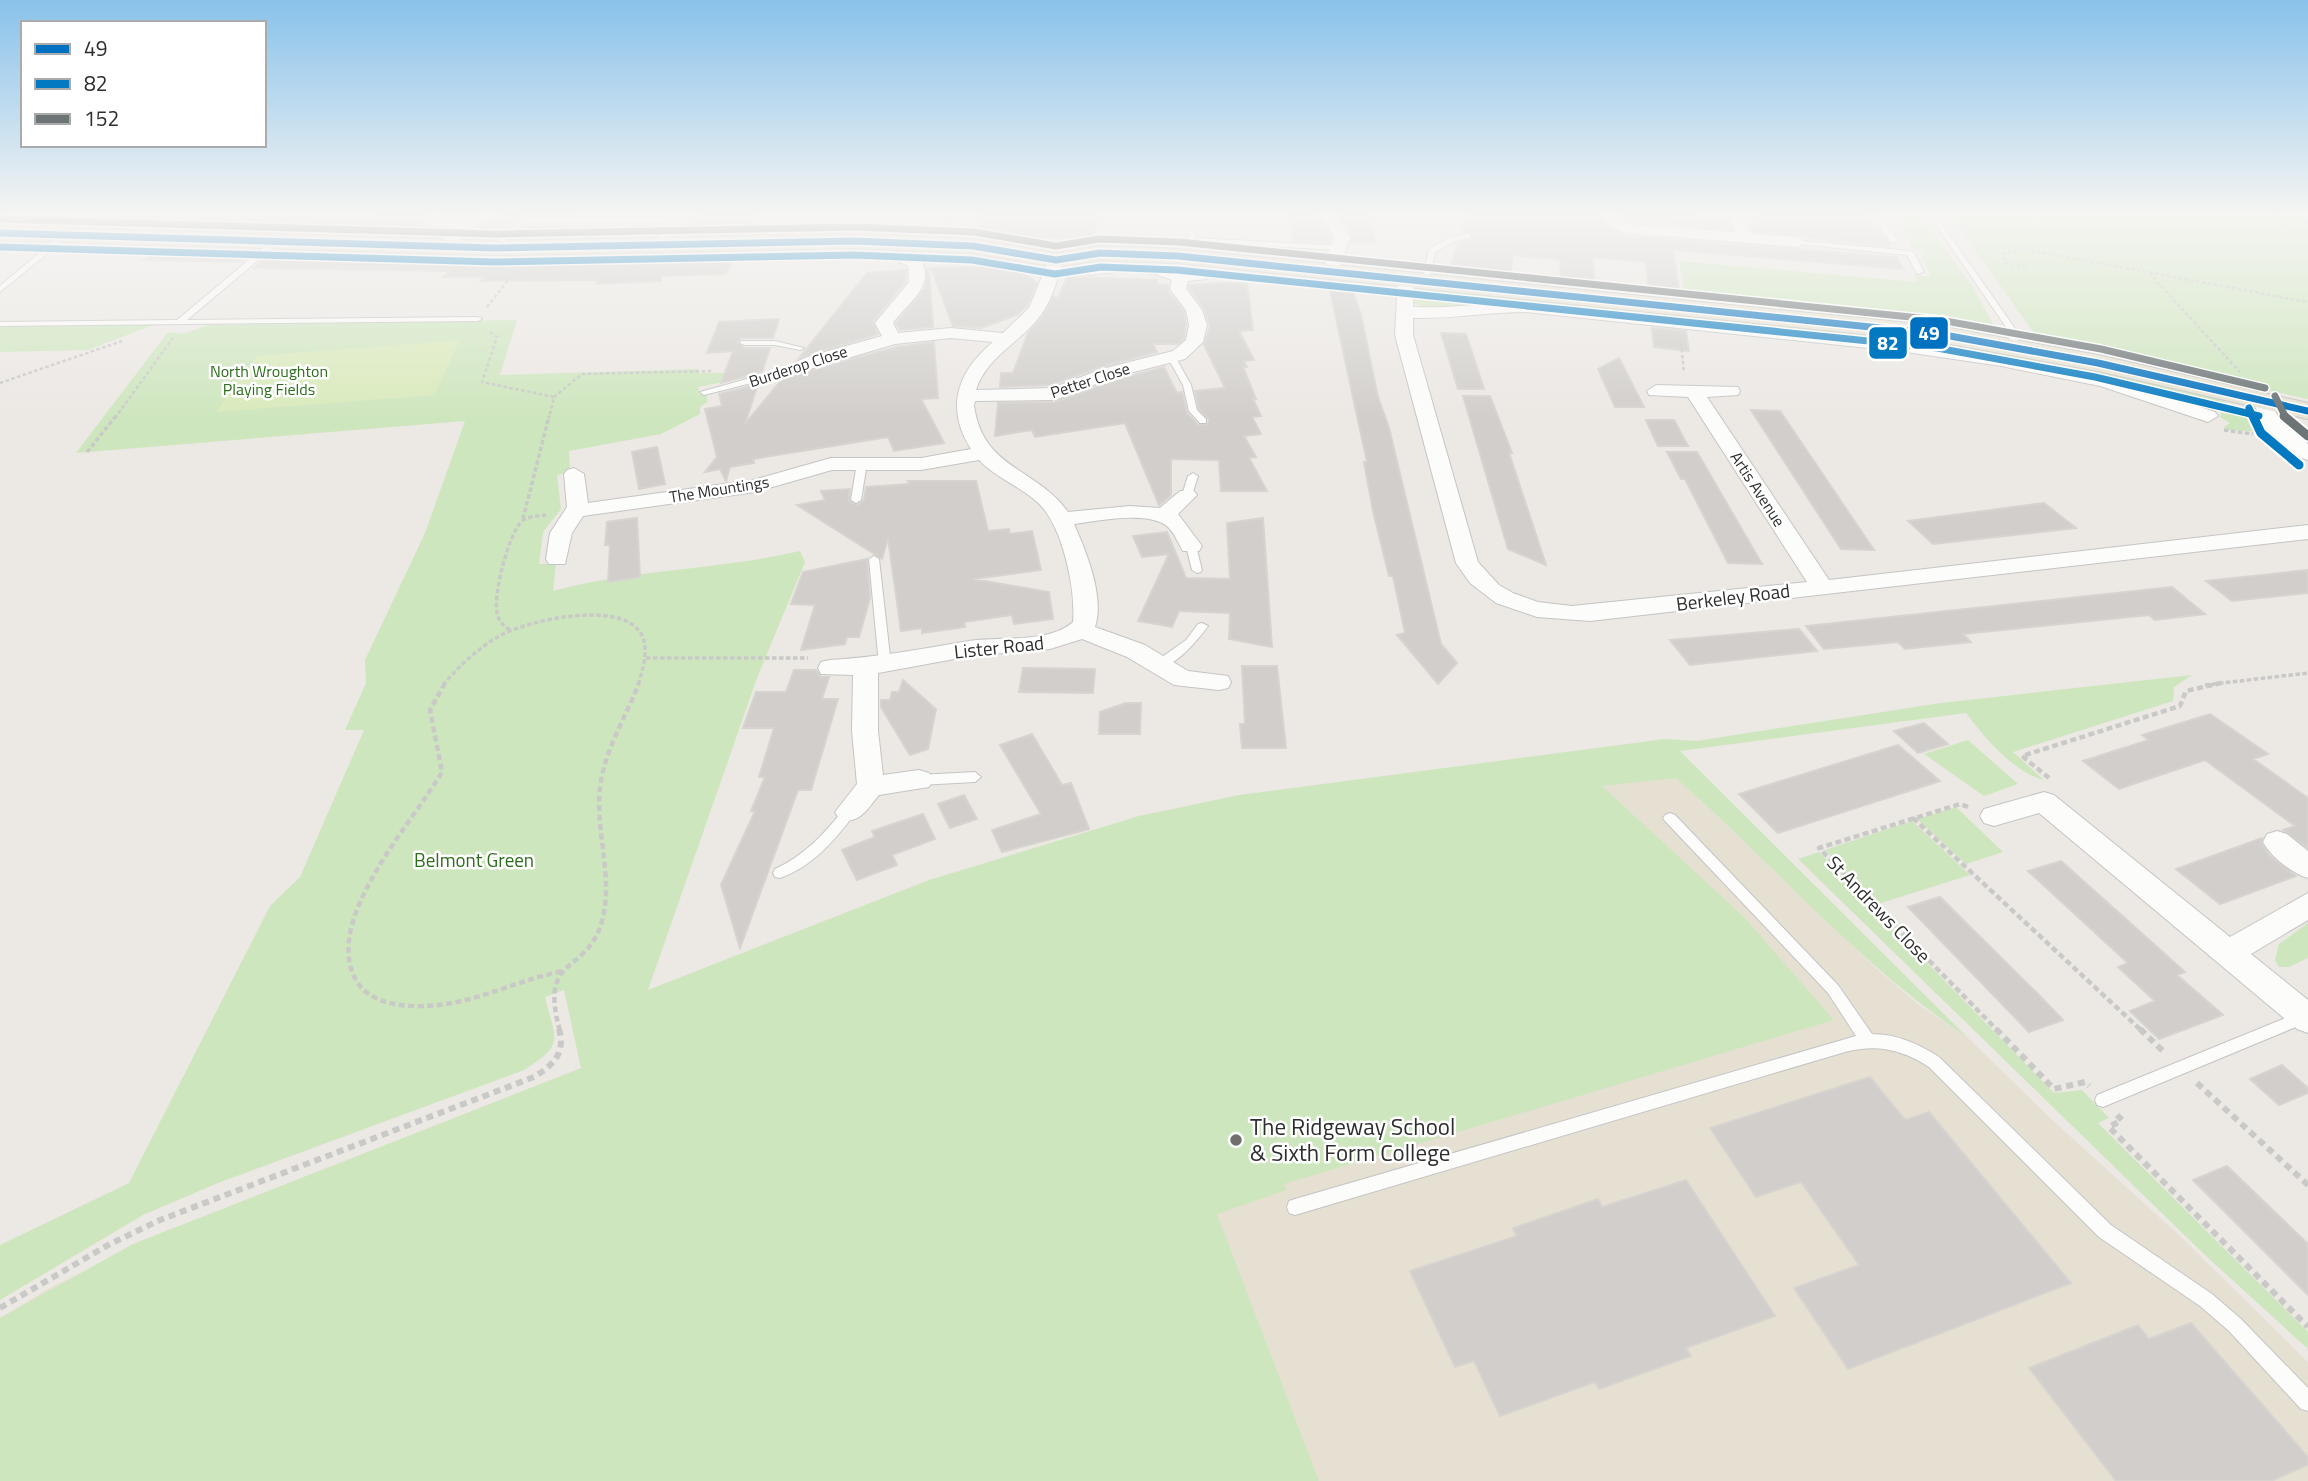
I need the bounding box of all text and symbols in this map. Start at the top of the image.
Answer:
legend [21,21,266,147]
text: 49 [84,32,108,64]
text: 82 [84,67,108,99]
text: 152 [84,102,119,134]
line badge: 49 [1909,316,1949,350]
text: 49 [1918,318,1940,347]
line badge: 82 [1868,326,1908,360]
text: 82 [1877,328,1899,357]
street label: Burderop Close [746,339,850,393]
street label: Petter Close [1047,356,1133,404]
park label: North Wroughton Playing Fields [210,359,328,401]
street label: Artis Avenue [1725,447,1791,531]
street label: The Mountings [667,469,771,509]
street label: Berkeley Road [1674,575,1792,618]
street label: Lister Road [953,627,1045,666]
park label: Belmont Green [414,845,534,874]
street label: St Andrews Close [1821,849,1938,969]
place label: The Ridgeway School & Sixth Form College [1250,1109,1455,1170]
marker: The Ridgeway School & Sixth Form College [1228,1132,1244,1148]

